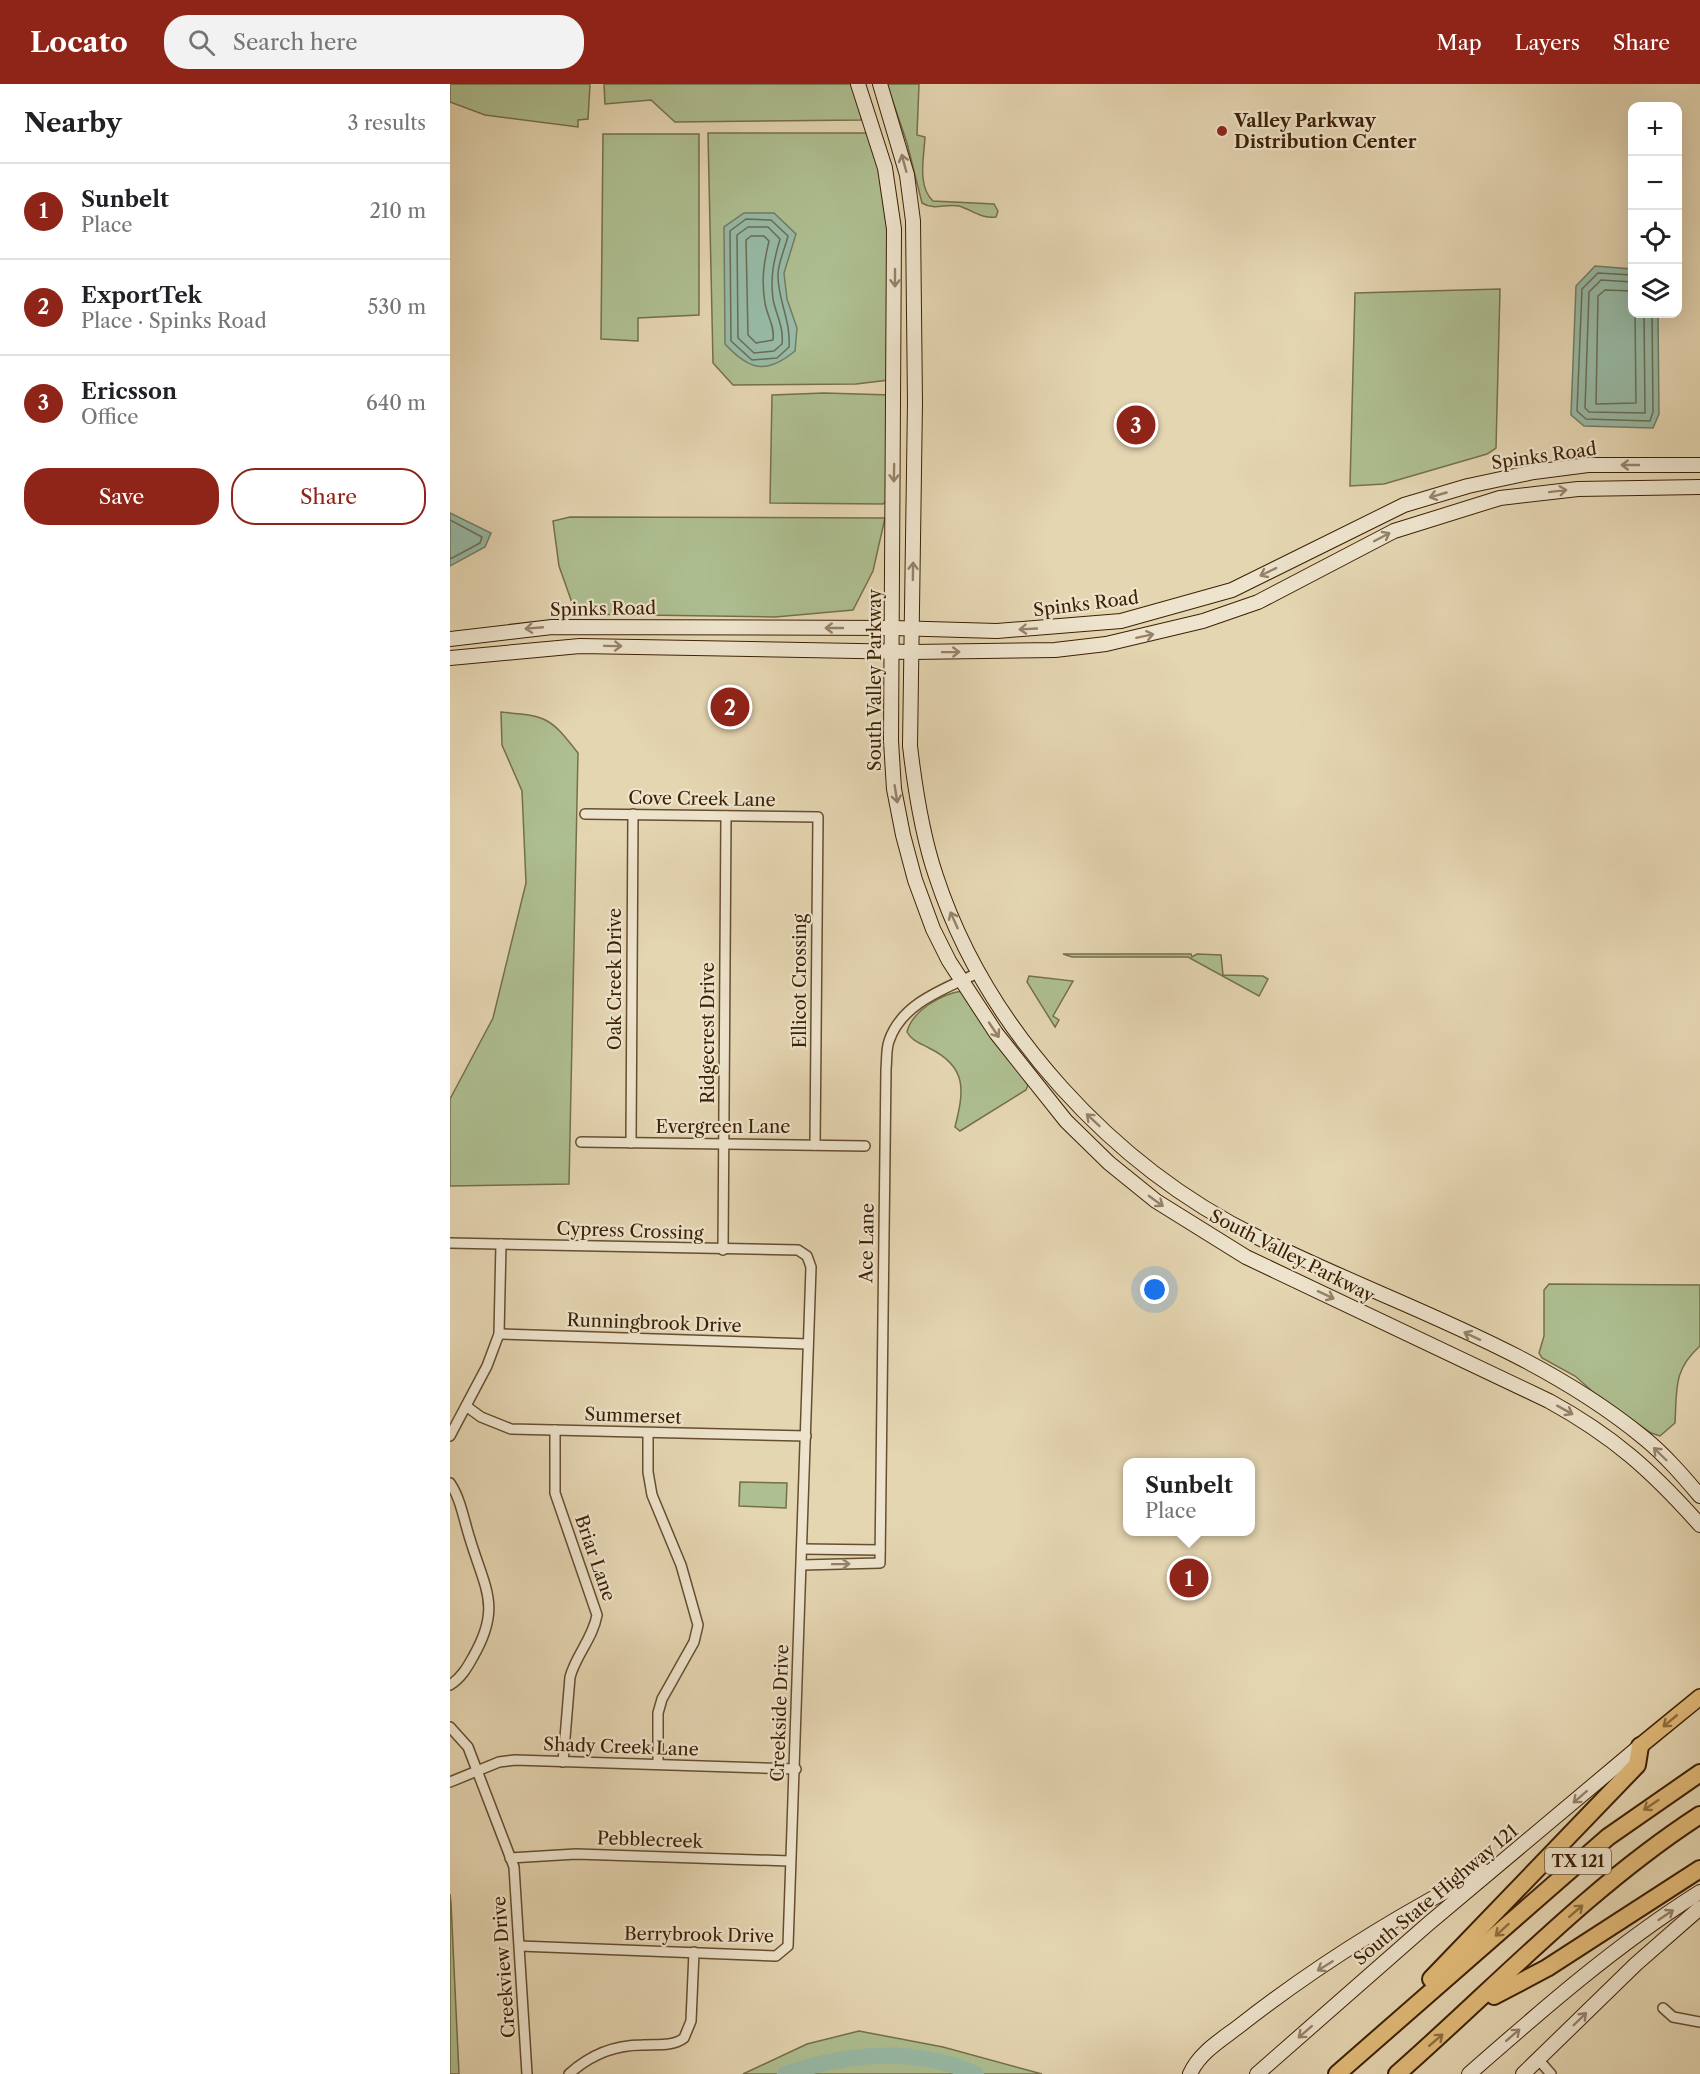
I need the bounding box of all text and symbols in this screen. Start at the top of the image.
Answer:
search box [164,15,584,69]
text: Locato [30,25,128,59]
icon: search [185,26,218,59]
text: Search here [233,29,358,56]
text: Map [1437,30,1482,55]
text: Layers [1515,30,1580,55]
text: Share [1613,30,1670,55]
map controls [1628,102,1682,318]
button: + [1628,102,1682,156]
text: Nearby [24,107,122,139]
place label: Valley Parkway Distribution Center [1233,110,1417,153]
text: 3 results [348,111,426,135]
marker: Valley Parkway Distribution Center [1215,124,1229,138]
one-way arrow [897,154,909,173]
button: − [1628,156,1682,210]
text: Sunbelt [81,186,169,213]
text: 1 [39,199,48,223]
text: 210 m [369,199,426,223]
button: locate [1628,210,1682,264]
text: Place [81,213,132,237]
button: layers [1628,264,1682,318]
one-way arrow [889,268,901,288]
text: ExportTek [81,282,202,309]
text: 2 [38,295,49,319]
text: 530 m [368,295,426,319]
text: Place · Spinks Road [81,309,267,333]
text: Ericsson [81,378,177,405]
text: 3 [38,391,49,415]
text: 640 m [366,391,426,415]
pin: 3 [1116,402,1156,448]
text: Office [81,405,139,429]
street label: Spinks Road [1490,438,1598,474]
one-way arrow [1620,459,1640,471]
one-way arrow [888,463,900,483]
button: Save [24,468,219,525]
button: Share [231,468,426,525]
one-way arrow [1548,486,1568,497]
one-way arrow [1429,490,1448,501]
one-way arrow [1373,531,1390,543]
one-way arrow [907,561,918,581]
one-way arrow [1260,567,1278,579]
street label: Spinks Road [1032,587,1140,621]
street label: South Valley Parkway [864,588,886,771]
street label: Spinks Road [550,597,656,621]
one-way arrow [825,622,845,633]
one-way arrow [525,623,545,634]
one-way arrow [1019,624,1039,635]
one-way arrow [1134,630,1154,641]
one-way arrow [602,641,622,652]
one-way arrow [940,646,960,658]
pin: 2 [710,684,750,730]
one-way arrow [890,783,901,803]
street label: Cove Creek Lane [628,787,776,811]
street label: Oak Creek Drive [604,908,626,1050]
one-way arrow [947,911,959,929]
street label: Ellicot Crossing [789,913,811,1048]
street label: Ridgecrest Drive [697,962,719,1104]
one-way arrow [988,1021,1000,1037]
one-way arrow [1086,1113,1101,1127]
street label: Evergreen Lane [656,1116,790,1138]
one-way arrow [1148,1195,1164,1207]
street label: Ace Lane [855,1203,879,1284]
street label: South Valley Parkway [1206,1205,1379,1308]
street label: Cypress Crossing [556,1217,704,1245]
your location [1140,1275,1169,1304]
one-way arrow [1317,1290,1335,1302]
street label: Runningbrook Drive [566,1309,742,1337]
one-way arrow [1464,1330,1482,1342]
street label: Summerset [584,1403,683,1429]
one-way arrow [1556,1404,1573,1416]
one-way arrow [1652,1446,1667,1461]
popup [1123,1458,1255,1536]
text: Sunbelt [1145,1472,1233,1499]
text: Place [1145,1499,1197,1523]
street label: Briar Lane [570,1512,620,1604]
pin: 1 [1170,1556,1208,1600]
one-way arrow [830,1558,850,1570]
street label: Creekside Drive [767,1644,793,1782]
one-way arrow [1663,1714,1678,1728]
street label: Shady Creek Lane [543,1733,699,1761]
one-way arrow [1572,1791,1588,1804]
one-way arrow [1643,1799,1660,1811]
street label: South State Highway 121 [1349,1820,1523,1970]
street label: Pebblecreek [597,1827,705,1853]
road number: TX 121 [1545,1848,1611,1874]
street label: Creekview Drive [488,1895,520,2039]
one-way arrow [1569,1904,1584,1918]
one-way arrow [1657,1909,1674,1921]
street label: Berrybrook Drive [624,1923,774,1947]
one-way arrow [1494,1923,1509,1937]
one-way arrow [1317,1960,1334,1972]
one-way arrow [1572,2011,1587,2026]
one-way arrow [1298,2025,1313,2039]
one-way arrow [1505,2028,1520,2042]
one-way arrow [1428,2033,1443,2047]

